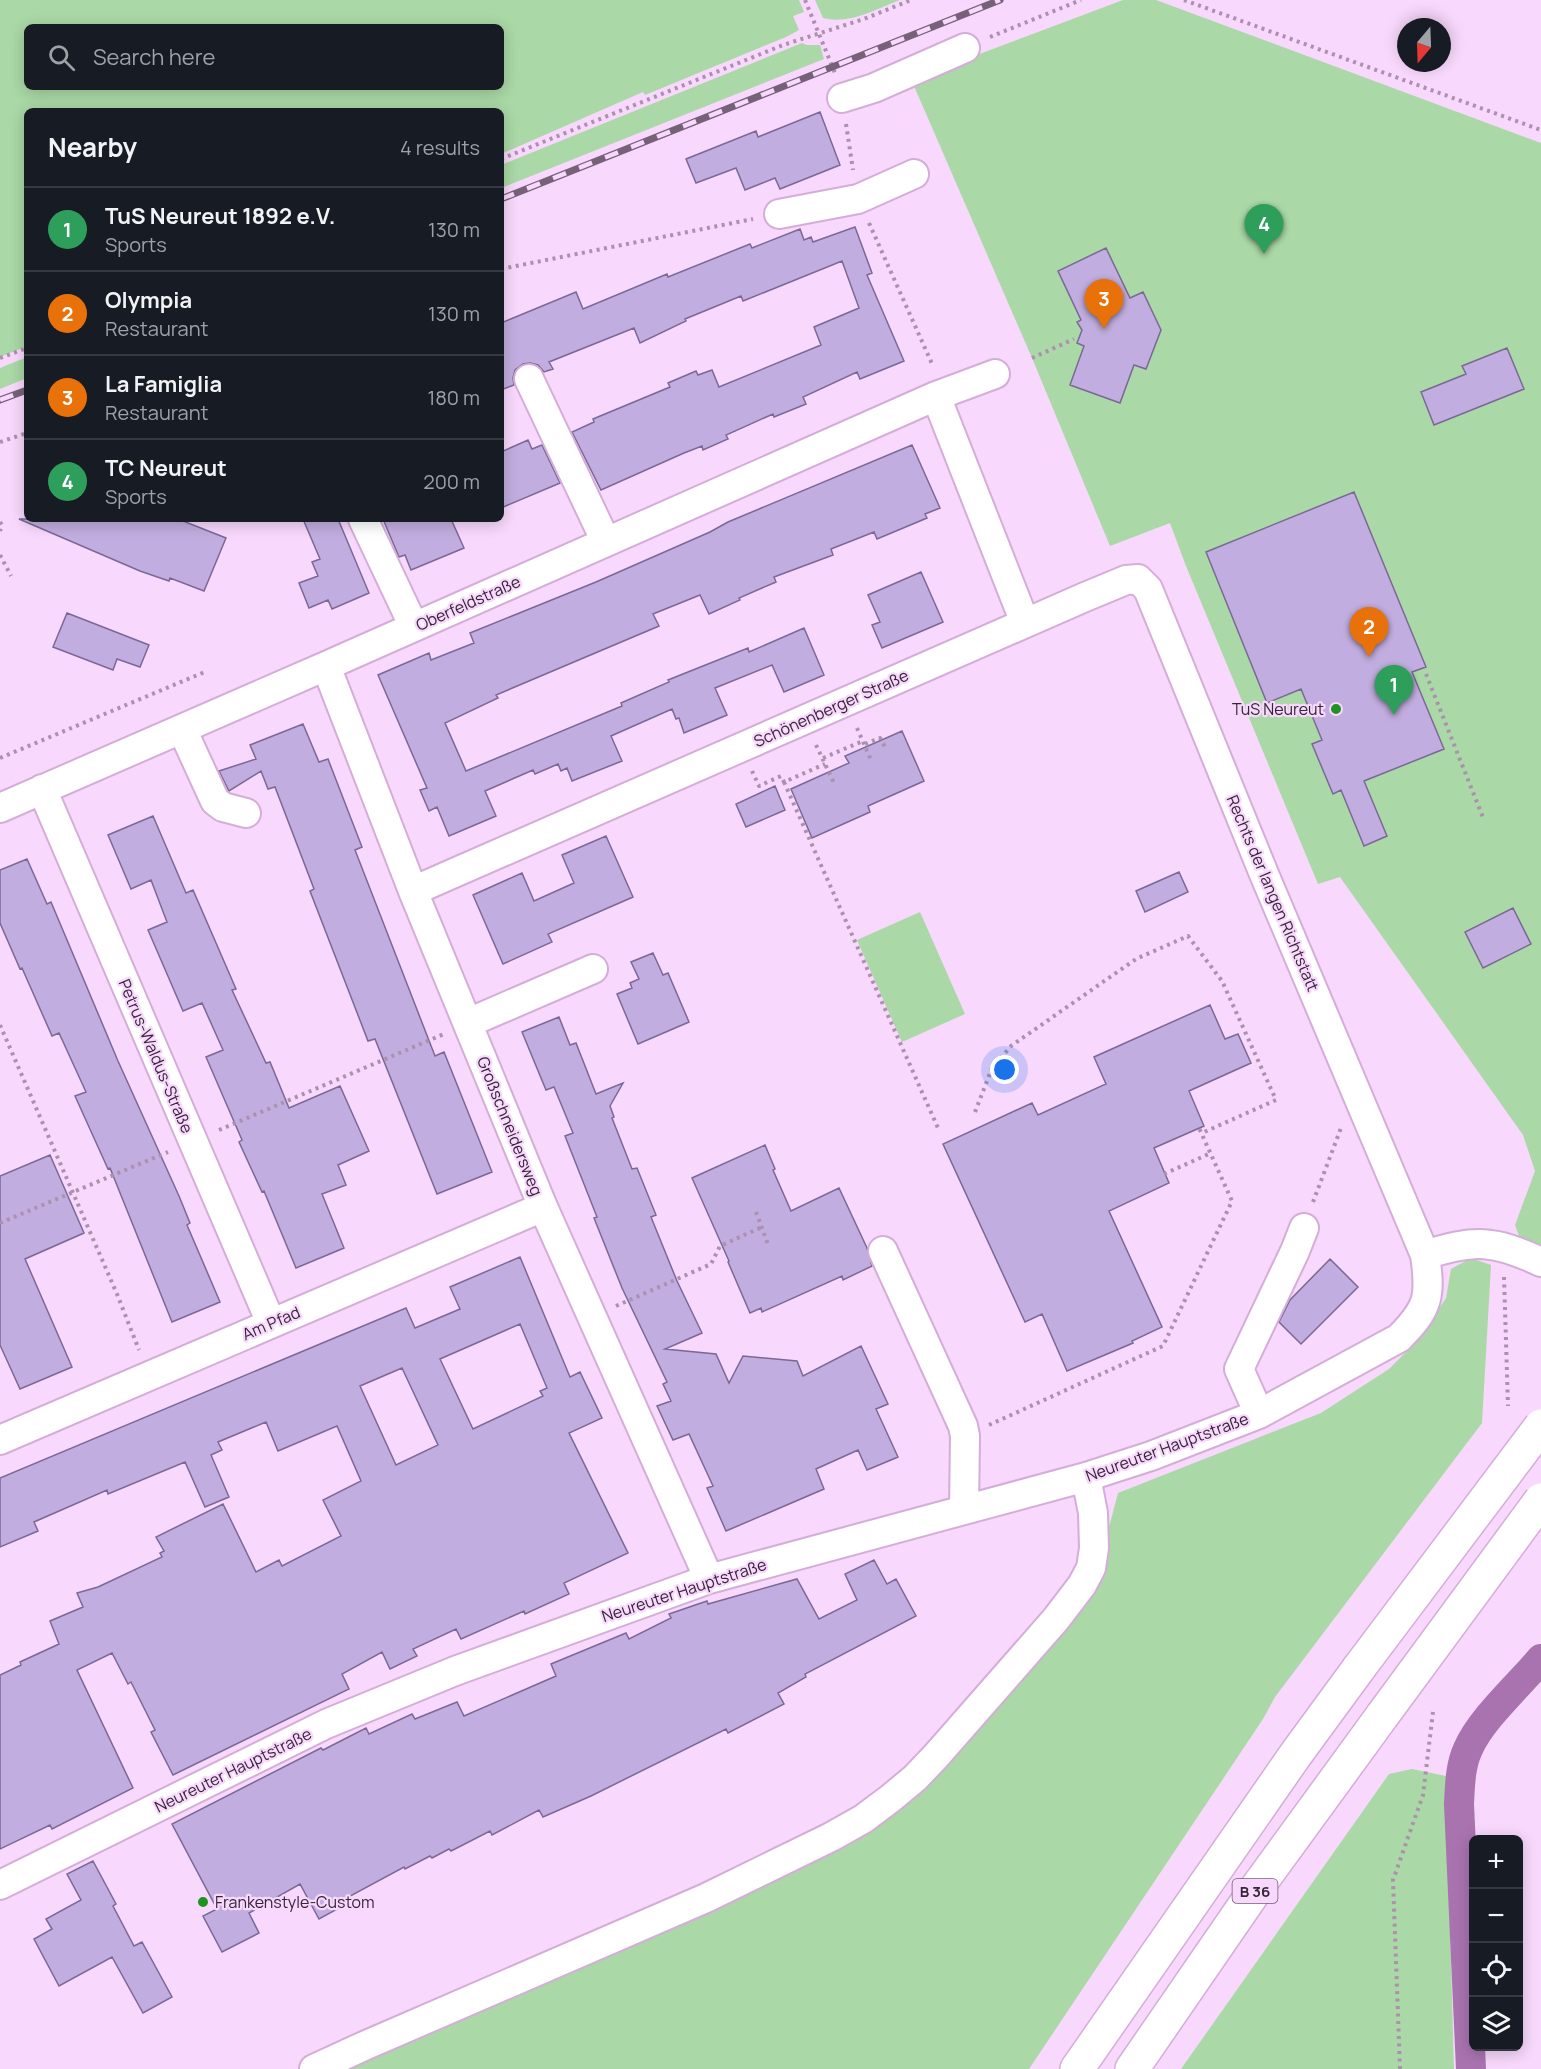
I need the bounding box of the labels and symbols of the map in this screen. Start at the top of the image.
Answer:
north arrow [1397,18,1451,72]
pin: 4 [1244,204,1284,254]
pin: 3 [1084,280,1124,329]
street label: Oberfeldstraße [412,570,524,636]
pin: 2 [1350,608,1388,657]
street label: Schönenberger Straße [750,664,912,752]
pin: 1 [1374,666,1414,715]
place label: TuS Neureut [1232,698,1324,720]
marker: TuS Neureut [1329,702,1343,716]
street label: Rechts der langen Richtstatt [1222,792,1324,995]
street label: Petrus-Waldus-Straße [114,976,198,1136]
street label: Großschneidersweg [472,1053,548,1199]
your location [990,1055,1019,1084]
street label: Am Pfad [239,1301,303,1345]
street label: Neureuter Hauptstraße [1082,1407,1252,1487]
street label: Neureuter Hauptstraße [599,1553,769,1627]
street label: Neureuter Hauptstraße [151,1722,315,1818]
road number: B 36 [1232,1879,1278,1903]
place label: Frankenstyle-Custom [215,1891,375,1913]
marker: Frankenstyle-Custom [196,1895,210,1909]

